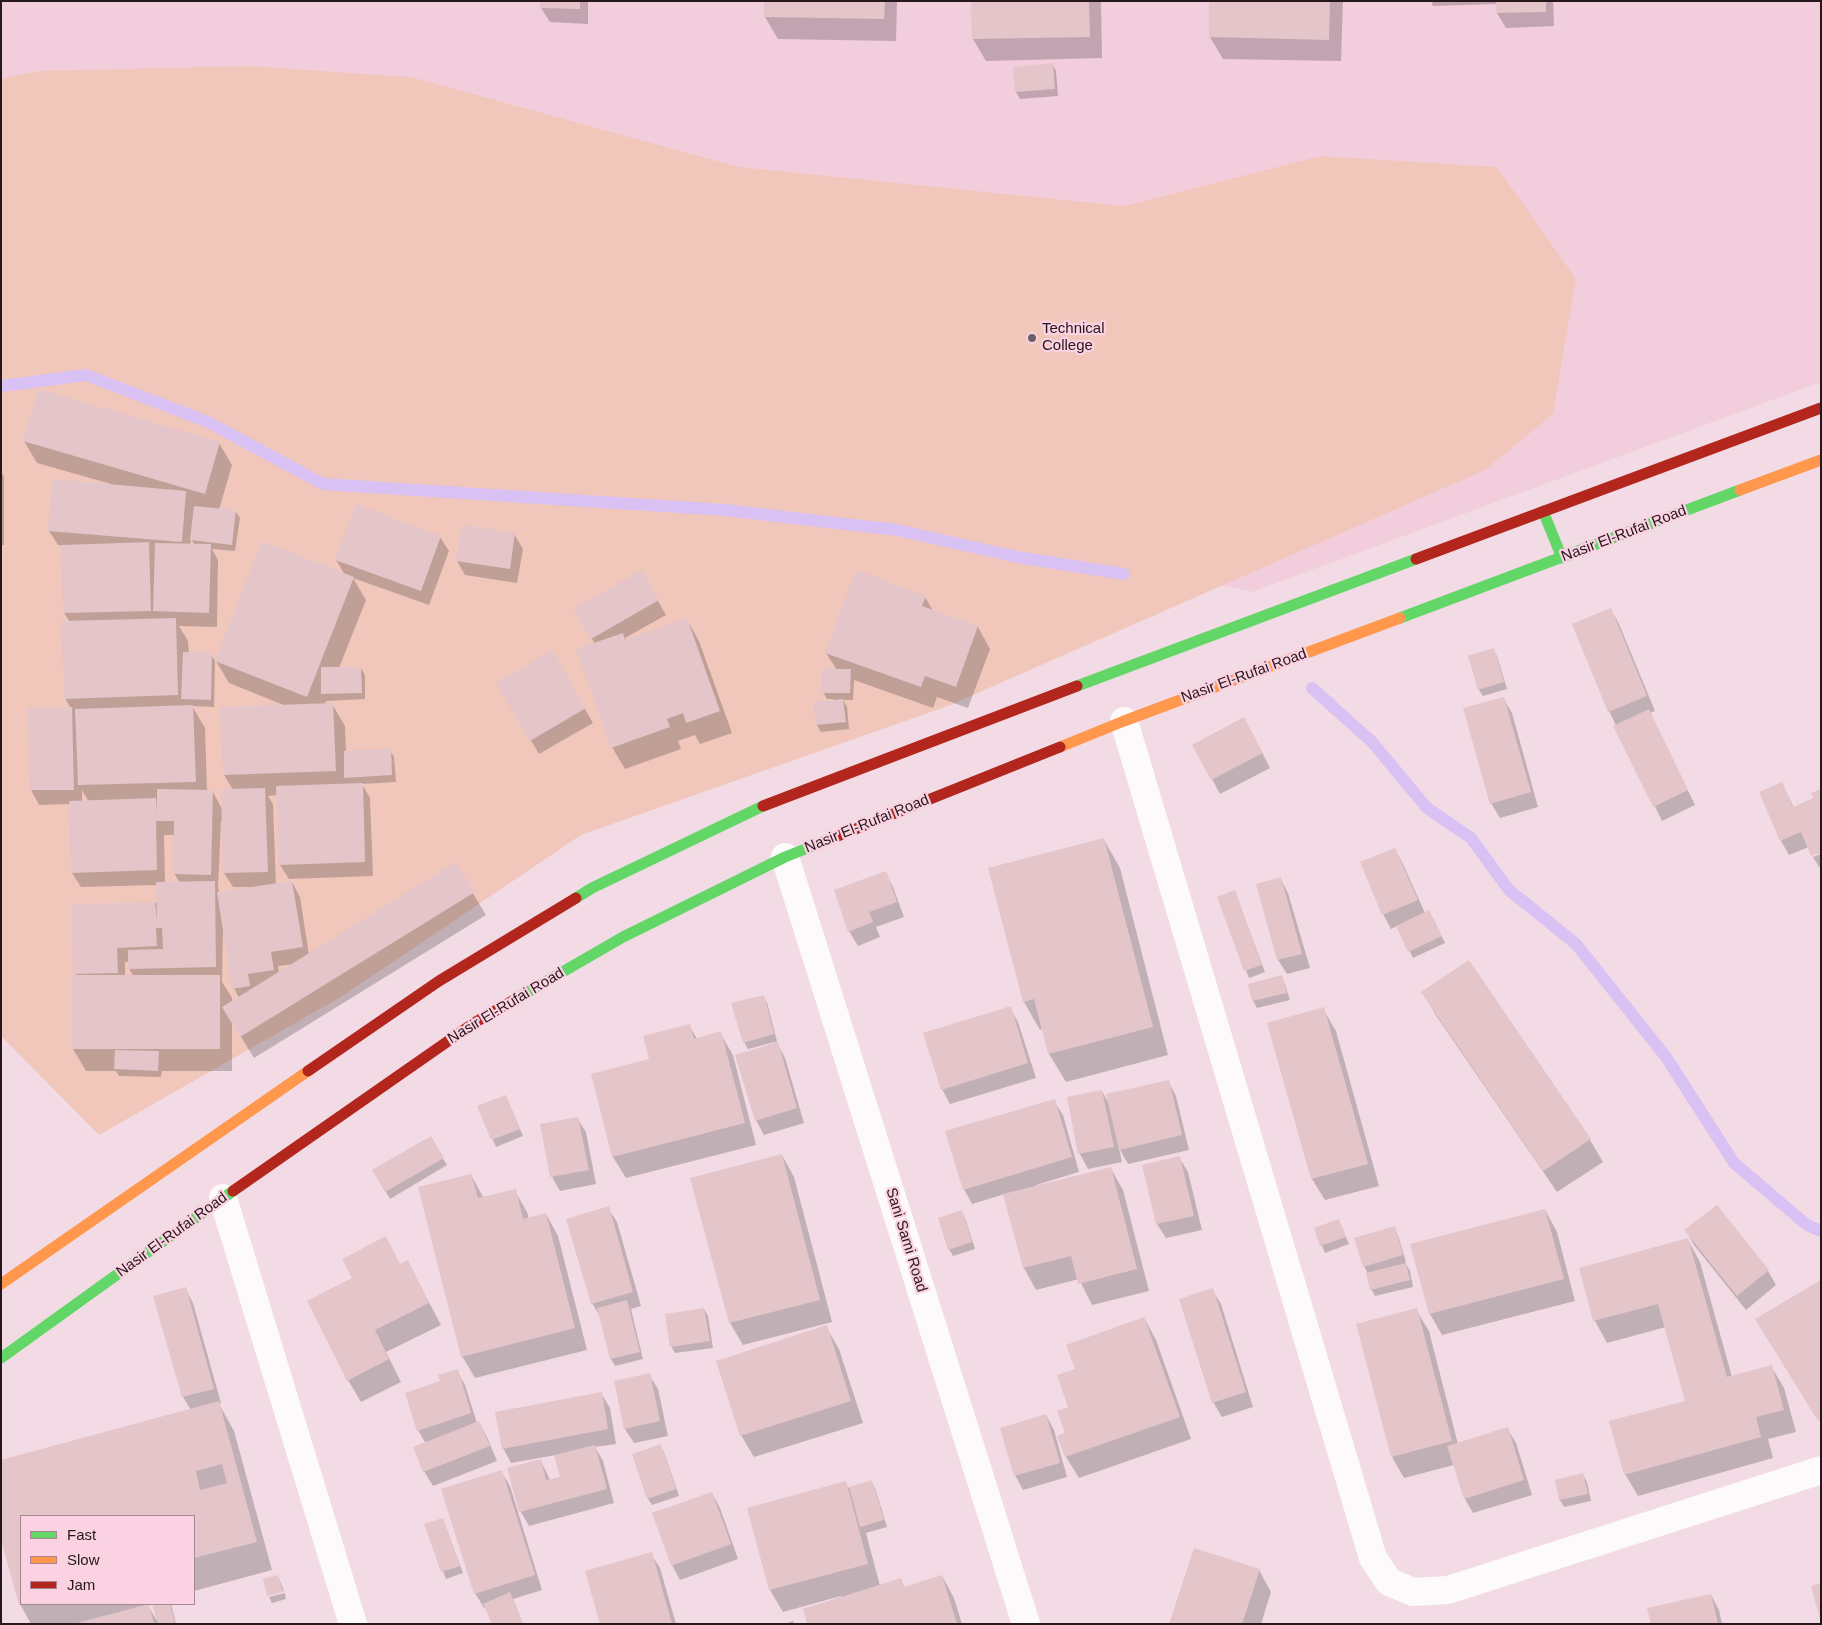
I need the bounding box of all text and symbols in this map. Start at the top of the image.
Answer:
place label: Technical College [1042,320,1105,355]
marker: Technical College [1026,332,1038,344]
street label: Nasir El-Rufai Road [1559,502,1689,566]
street label: Nasir El-Rufai Road [1179,645,1309,707]
street label: Nasir El-Rufai Road [802,791,932,857]
street label: Nasir El-Rufai Road [445,964,567,1048]
street label: Sani Sami Road [882,1186,930,1294]
street label: Nasir El-Rufai Road [113,1189,231,1281]
legend [20,1515,195,1605]
text: Fast [67,1526,96,1543]
text: Slow [67,1551,100,1568]
text: Jam [67,1576,95,1593]

